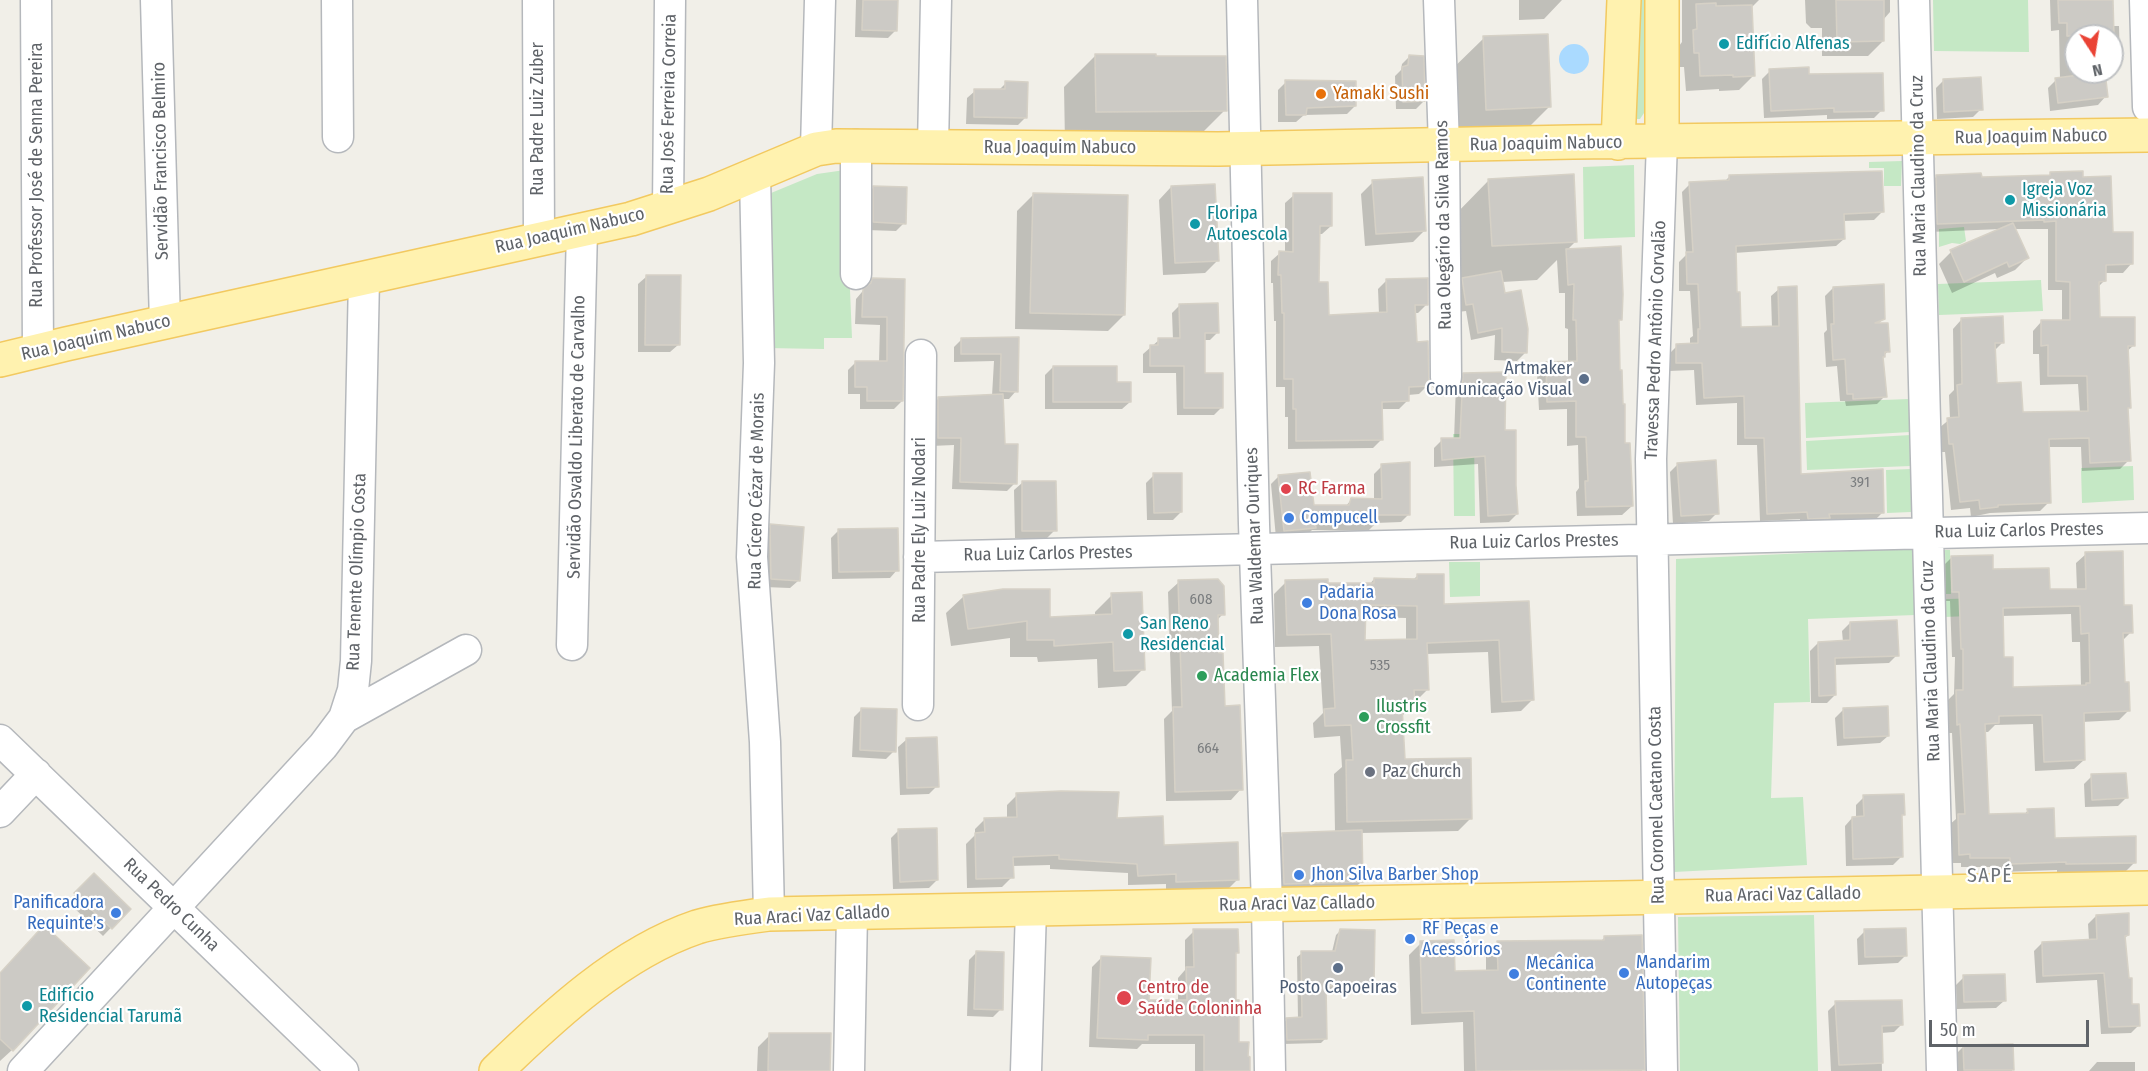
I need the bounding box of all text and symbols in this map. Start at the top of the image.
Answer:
street label: Rua José Ferreira Correia [657,14,681,194]
north arrow [2064,24,2124,84]
place label: Edifício Alfenas [1736,33,1850,55]
marker: Edifício Alfenas [1717,37,1731,51]
street label: Rua Professor José de Senna Pereira [26,42,48,308]
street label: Rua Padre Luiz Zuber [527,42,549,196]
text: N [2091,60,2104,80]
street label: Servidão Francisco Belmiro [148,62,174,260]
street label: Rua Maria Claudino da Cruz [1906,75,1932,277]
place label: Yamaki Sushi [1333,83,1429,105]
marker: Yamaki Sushi [1314,87,1328,101]
street label: Rua Olegário da Silva Ramos [1431,120,1457,330]
street label: Rua Joaquim Nabuco [1955,125,2107,149]
street label: Rua Joaquim Nabuco [1470,132,1622,156]
street label: Rua Joaquim Nabuco [984,137,1136,159]
place label: Igreja Voz Missionária [2022,179,2106,222]
marker: Igreja Voz Missionária [2003,193,2017,207]
street label: Rua Joaquim Nabuco [493,203,647,259]
place label: Floripa Autoescola [1207,203,1288,246]
marker: Floripa Autoescola [1188,217,1202,231]
street label: Travessa Pedro Antônio Corvalão [1641,220,1671,460]
street label: Servidão Osvaldo Liberato de Carvalho [564,295,590,579]
street label: Rua Joaquim Nabuco [19,310,173,366]
place label: Artmaker Comunicação Visual [1426,358,1572,400]
marker: Artmaker Comunicação Visual [1577,372,1591,386]
street label: Rua Cícero Cézar de Morais [744,392,770,590]
street label: Rua Padre Ely Luiz Nodari [909,437,931,623]
street label: Rua Waldemar Ouriques [1241,447,1269,625]
street label: Rua Tenente Olímpio Costa [343,473,371,671]
house number: 391 [1850,474,1870,492]
place label: RC Farma [1298,478,1366,500]
marker: RC Farma [1279,482,1293,496]
place label: Compucell [1301,507,1378,529]
marker: Compucell [1282,511,1296,525]
street label: Rua Luiz Carlos Prestes [1934,519,2104,543]
street label: Rua Luiz Carlos Prestes [1449,530,1619,554]
street label: Rua Luiz Carlos Prestes [963,542,1133,566]
street label: Rua Maria Claudino da Cruz [1917,560,1945,762]
place label: Padaria Dona Rosa [1319,582,1397,624]
house number: 608 [1190,591,1212,609]
marker: Padaria Dona Rosa [1300,596,1314,610]
place label: San Reno Residencial [1140,613,1224,656]
marker: San Reno Residencial [1121,627,1135,641]
house number: 535 [1370,657,1390,675]
place label: Academia Flex [1214,665,1319,687]
marker: Academia Flex [1195,669,1209,683]
place label: Ilustris Crossfit [1376,696,1431,738]
street label: Rua Coronel Caetano Costa [1644,706,1670,904]
marker: Ilustris Crossfit [1357,710,1371,724]
house number: 664 [1197,740,1219,758]
place label: Paz Church [1382,761,1461,783]
marker: Paz Church [1363,765,1377,779]
street label: Rua Pedro Cunha [118,854,224,956]
place label: Jhon Silva Barber Shop [1311,864,1479,886]
district label: SAPÉ [1967,864,2013,888]
marker: Jhon Silva Barber Shop [1292,868,1306,882]
street label: Rua Araci Vaz Callado [1705,883,1861,907]
place label: Panificadora Requinte's [13,892,104,934]
street label: Rua Araci Vaz Callado [1219,892,1375,916]
street label: Rua Araci Vaz Callado [733,901,891,931]
marker: Panificadora Requinte's [109,906,123,920]
place label: RF Peças e Acessórios [1422,918,1500,960]
marker: RF Peças e Acessórios [1403,932,1417,946]
place label: Mandarim Autopeças [1636,952,1712,994]
place label: Mecânica Continente [1526,953,1607,996]
marker: Posto Capoeiras [1331,961,1345,975]
marker: Mandarim Autopeças [1617,966,1631,980]
marker: Mecânica Continente [1507,967,1521,981]
place label: Centro de Saúde Coloninha [1138,977,1262,1020]
place label: Posto Capoeiras [1279,977,1397,999]
place label: Edifício Residencial Tarumã [39,985,182,1028]
marker: Centro de Saúde Coloninha [1115,989,1133,1007]
marker: Edifício Residencial Tarumã [20,999,34,1013]
scale bar [1932,1008,2092,1046]
text: 50 m [1940,1019,1976,1041]

